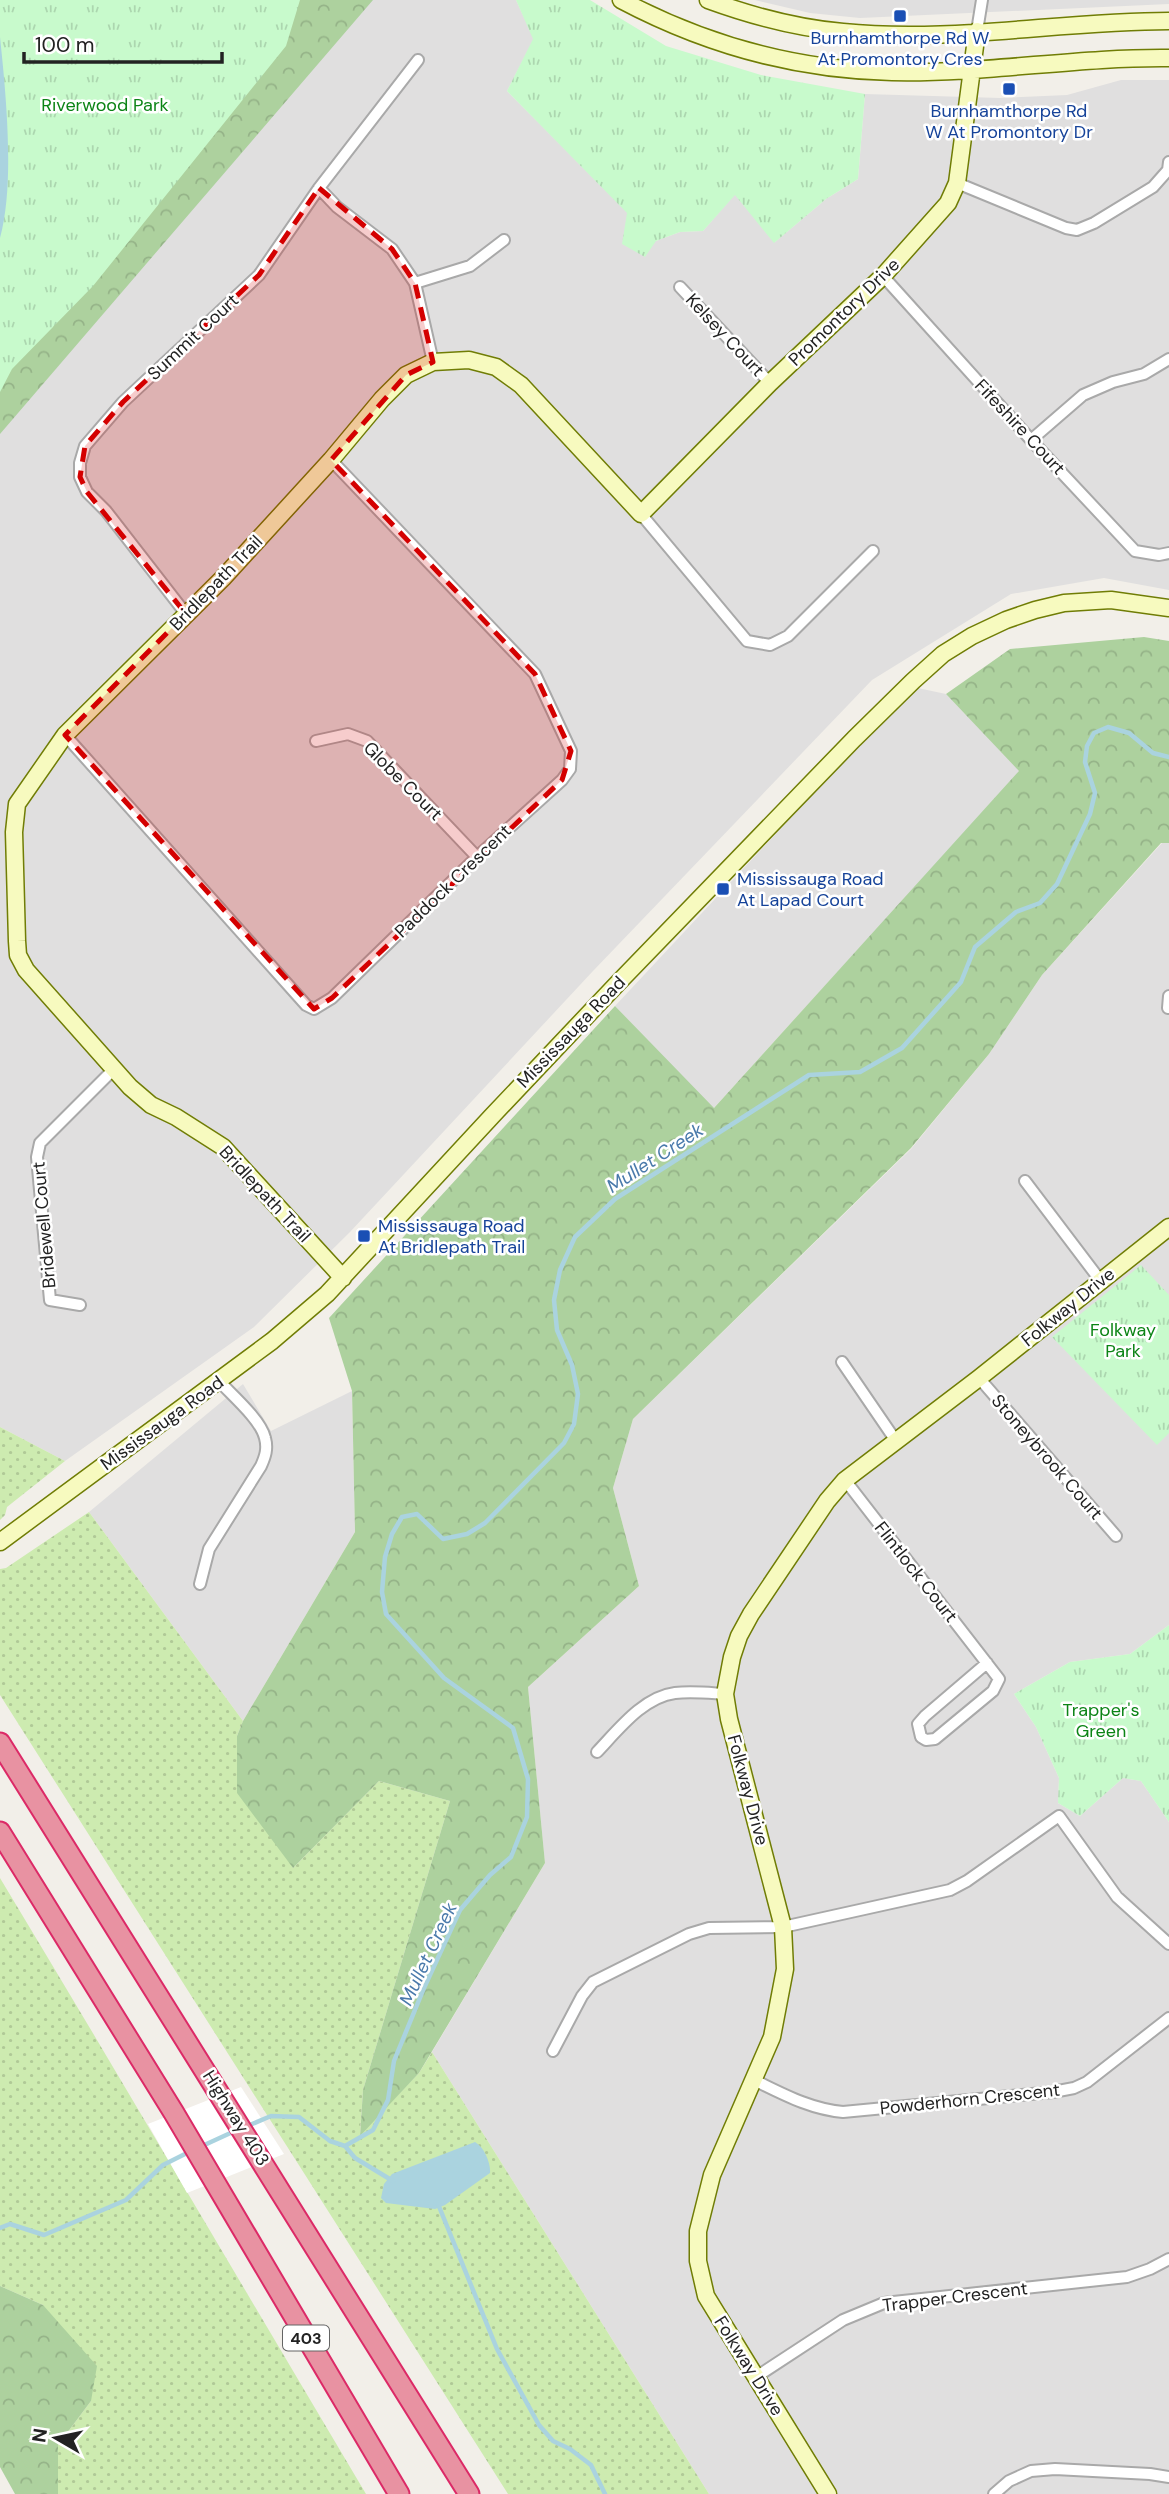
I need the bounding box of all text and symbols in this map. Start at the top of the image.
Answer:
marker: Burnhamthorpe Rd W At Promontory Cres [892,8,908,24]
scale bar [24,21,222,65]
place label: Burnhamthorpe Rd W At Promontory Cres [810,26,990,71]
text: 100 m [35,31,95,59]
marker: Burnhamthorpe Rd W At Promontory Dr [1001,81,1017,97]
park label: Riverwood Park [41,93,169,117]
place label: Burnhamthorpe Rd W At Promontory Dr [925,99,1093,144]
street label: Promontory Drive [783,253,905,371]
street label: Summit Court [142,288,244,386]
street label: Kelsey Court [680,288,770,382]
street label: Fifeshire Court [969,374,1071,480]
street label: Bridlepath Trail [164,530,268,636]
street label: Globe Court [358,736,448,826]
street label: Paddock Crescent [389,819,517,943]
place label: Mississauga Road At Lapad Court [737,867,884,912]
marker: Mississauga Road At Lapad Court [715,881,731,897]
street label: Mississauga Road [511,971,631,1093]
water label: Mullet Creek [602,1117,708,1199]
street label: Bridlepath Trail [214,1140,316,1248]
street label: Bridewell Court [27,1161,61,1289]
place label: Mississauga Road At Bridlepath Trail [378,1214,525,1259]
marker: Mississauga Road At Bridlepath Trail [356,1228,372,1244]
street label: Folkway Drive [1016,1262,1120,1352]
park label: Folkway Park [1090,1318,1156,1363]
street label: Mississauga Road [96,1370,228,1476]
street label: Stoneybrook Court [986,1389,1108,1525]
street label: Flintlock Court [869,1517,963,1627]
park label: Trapper's Green [1063,1698,1139,1743]
street label: Folkway Drive [722,1732,774,1848]
water label: Mullet Creek [393,1898,463,2009]
street label: Highway 403 [197,2066,275,2170]
street label: Powderhorn Crescent [879,2078,1061,2120]
street label: Trapper Crescent [881,2276,1029,2318]
street label: Folkway Drive [709,2312,789,2420]
road number: 403 [283,2326,329,2350]
north arrow [21,2403,91,2473]
text: N [26,2427,53,2444]

